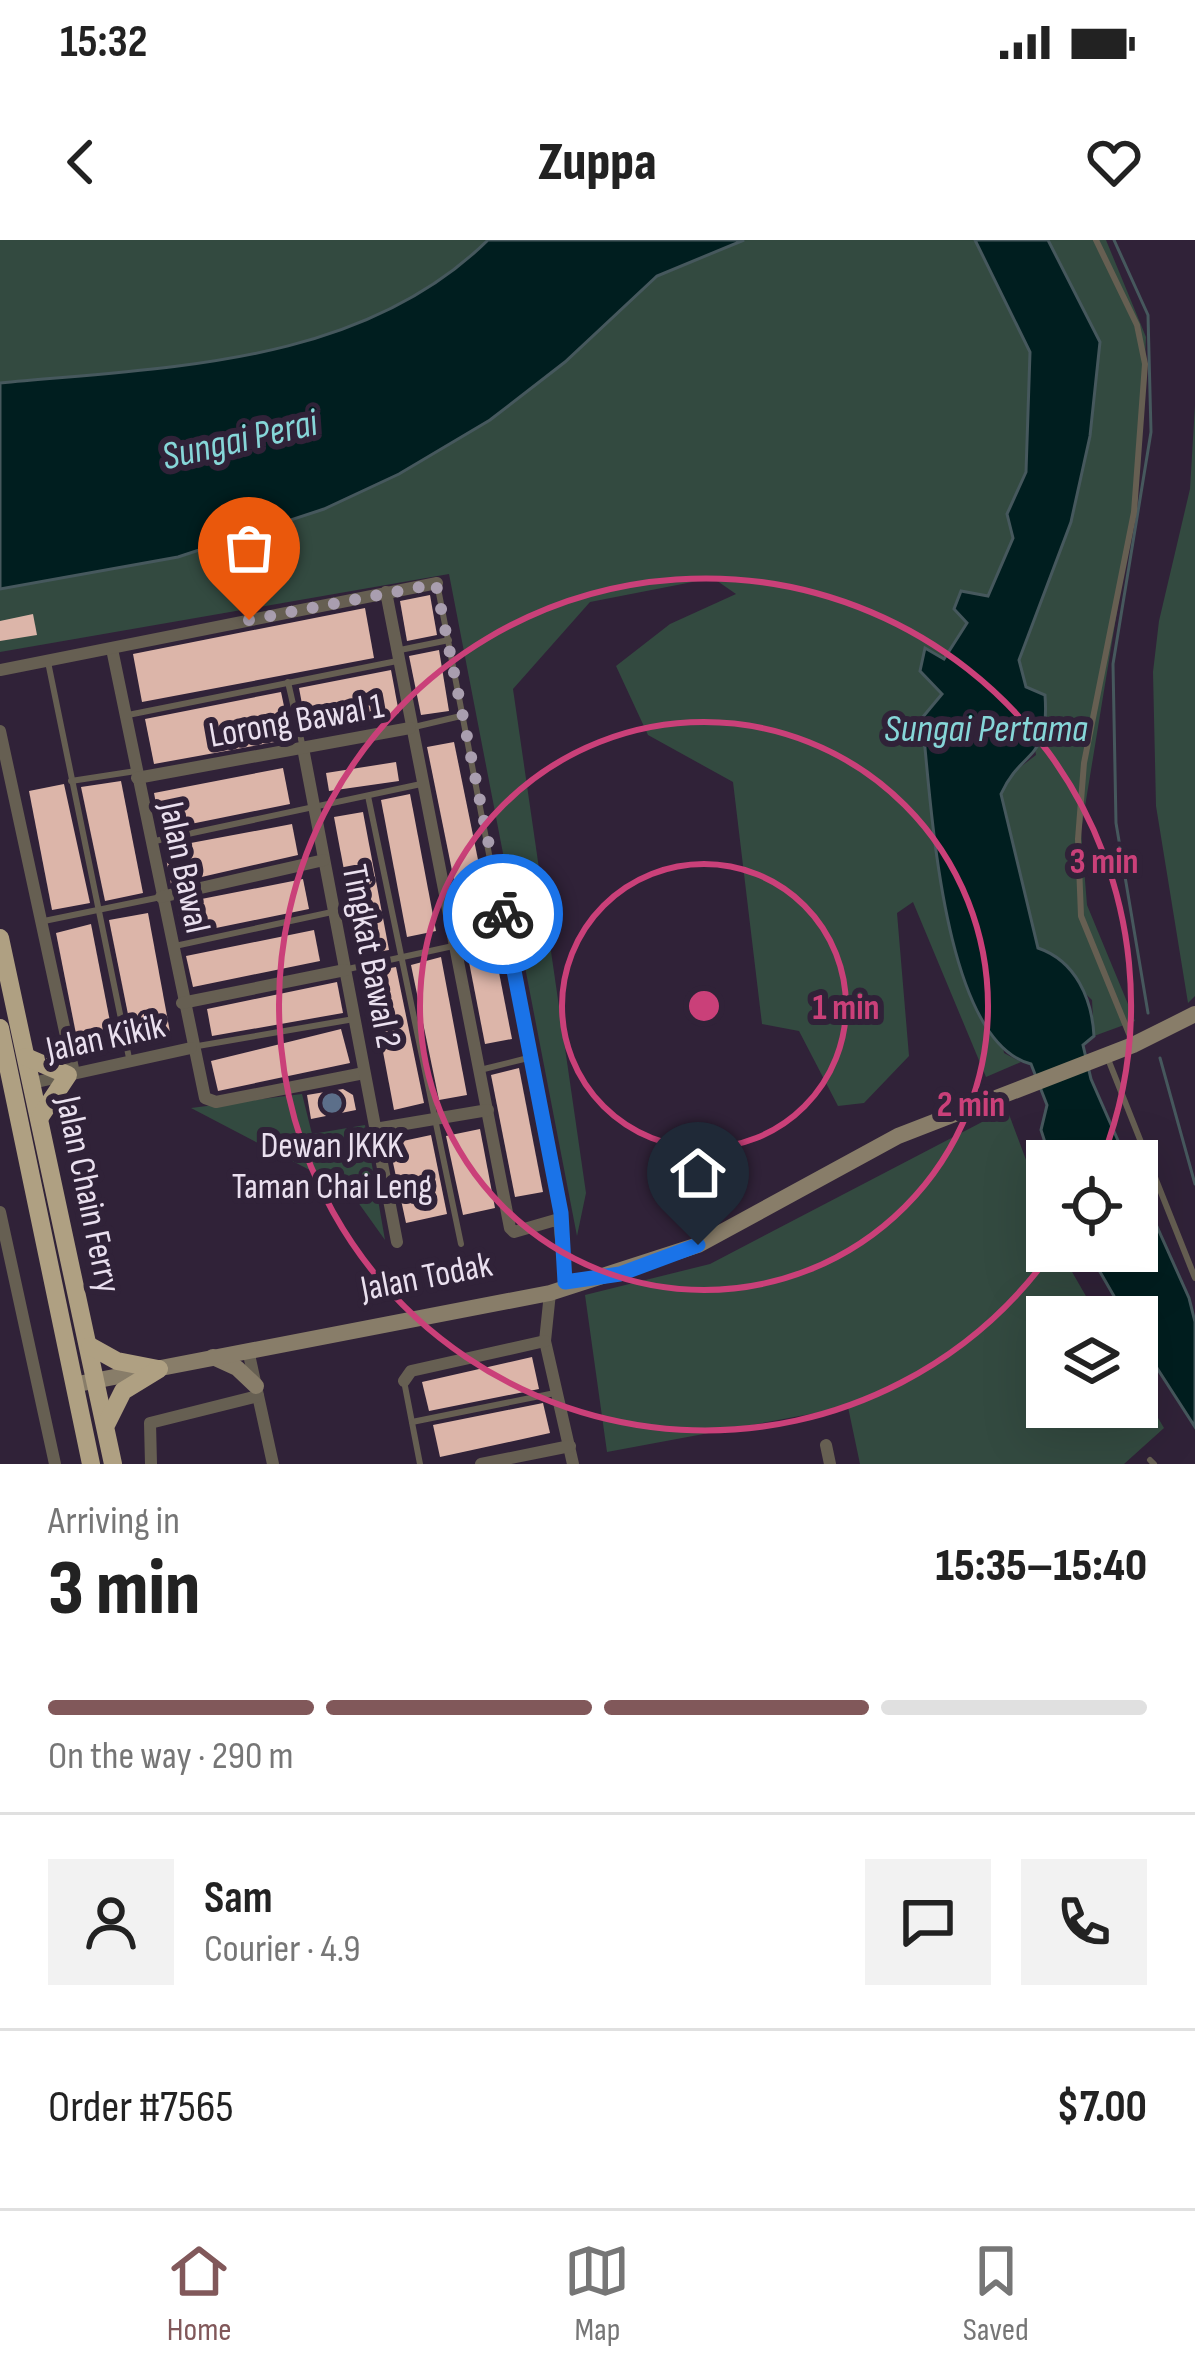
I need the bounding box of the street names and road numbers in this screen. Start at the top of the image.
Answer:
street label: Lorong Bawal 1 [206,685,387,758]
street label: Jalan Bawal [148,797,218,937]
street label: Tingkat Bawal 2 [332,861,409,1052]
street label: Jalan Kikik [41,1005,169,1072]
street label: Jalan Chain Ferry [46,1091,129,1297]
street label: Jalan Todak [356,1244,496,1311]

